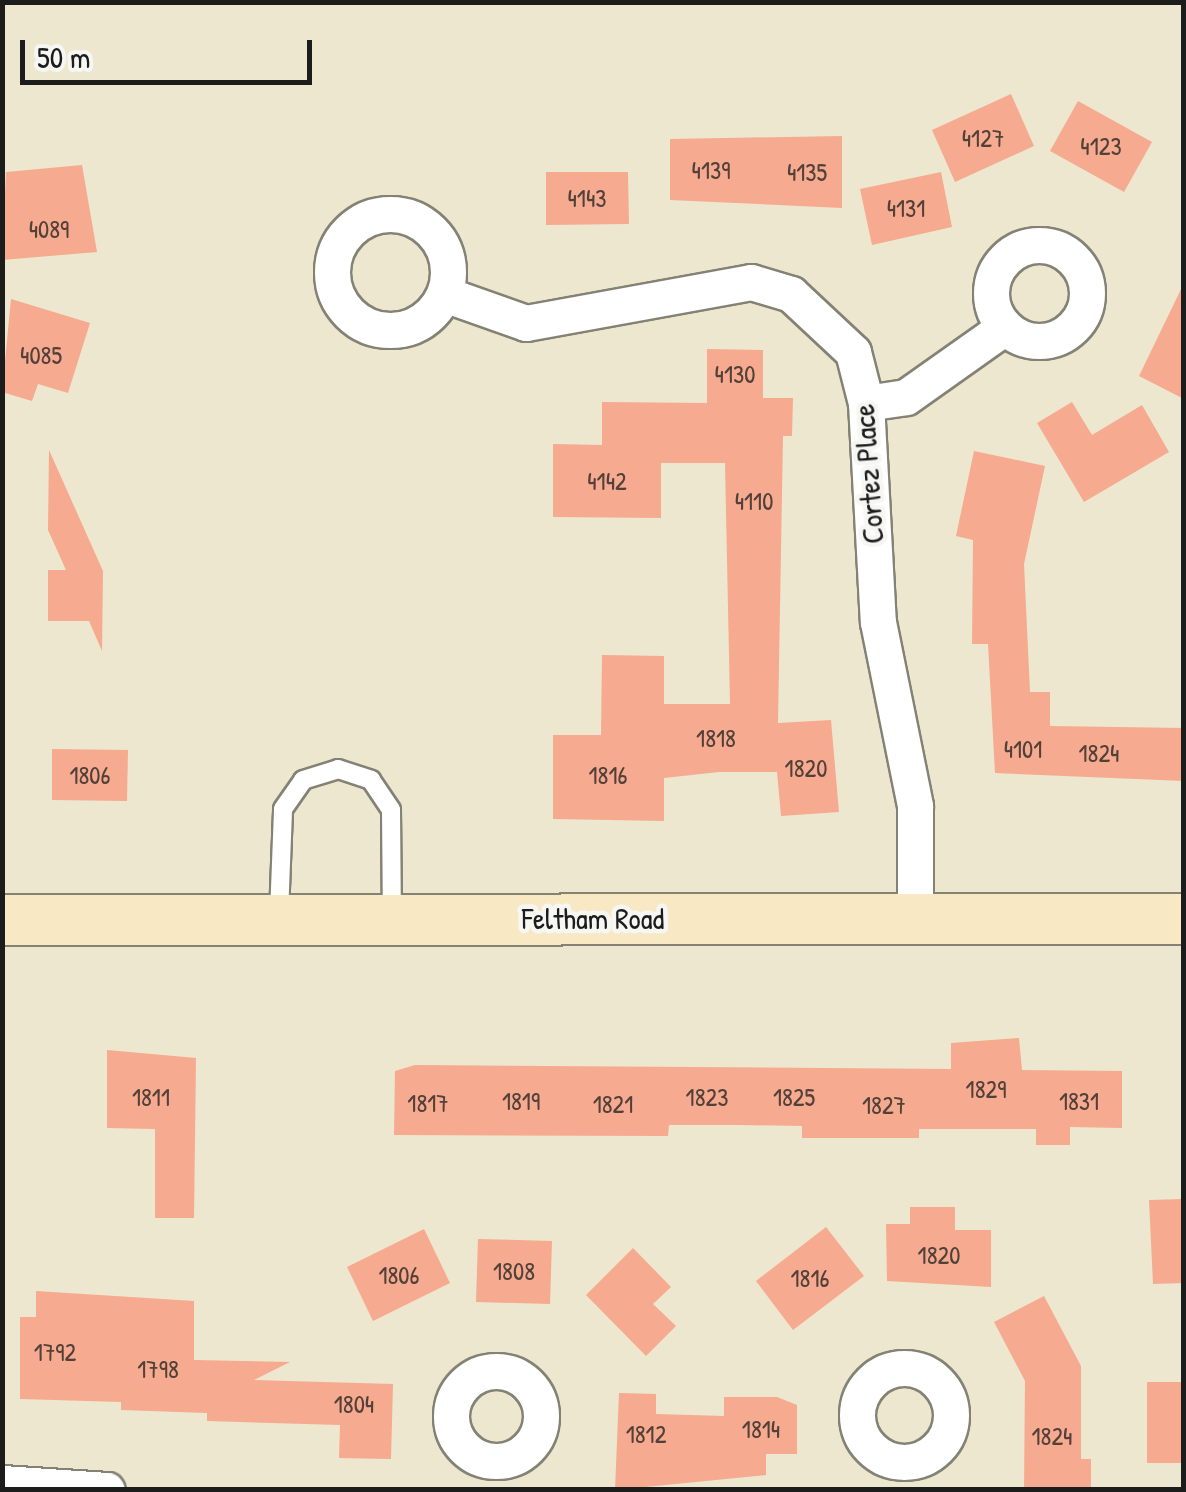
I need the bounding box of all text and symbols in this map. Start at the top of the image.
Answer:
scale bar [25,20,318,82]
text: 50 m [37,37,90,77]
house number: 4127 [962,123,1004,153]
house number: 4123 [1080,131,1122,161]
house number: 4139 [692,155,730,185]
house number: 4135 [787,157,827,187]
house number: 4143 [567,183,607,213]
house number: 4131 [887,193,925,223]
house number: 4089 [29,214,69,244]
house number: 4085 [20,340,62,370]
house number: 4130 [715,359,755,389]
street label: Cortez Place [845,403,891,545]
house number: 4142 [587,466,627,496]
house number: 4110 [735,486,773,516]
house number: 1818 [696,723,736,753]
house number: 4101 [1004,734,1042,764]
house number: 1824 [1079,738,1119,768]
house number: 1820 [785,753,827,783]
house number: 1806 [69,760,111,790]
house number: 1816 [589,760,627,790]
street label: Feltham Road [522,900,664,936]
house number: 1829 [966,1074,1006,1104]
house number: 1811 [132,1082,170,1112]
house number: 1823 [686,1082,728,1112]
house number: 1825 [773,1082,815,1112]
house number: 1819 [502,1086,540,1116]
house number: 1831 [1059,1086,1099,1116]
house number: 1817 [407,1088,449,1118]
house number: 1821 [593,1089,633,1119]
house number: 1827 [862,1090,906,1120]
house number: 1820 [918,1240,960,1270]
house number: 1808 [493,1256,535,1286]
house number: 1806 [378,1260,420,1290]
house number: 1816 [791,1263,829,1293]
house number: 1792 [34,1337,76,1367]
house number: 1798 [137,1354,179,1384]
house number: 1804 [334,1389,374,1419]
house number: 1814 [742,1414,780,1444]
house number: 1812 [626,1419,666,1449]
house number: 1824 [1032,1421,1072,1451]

